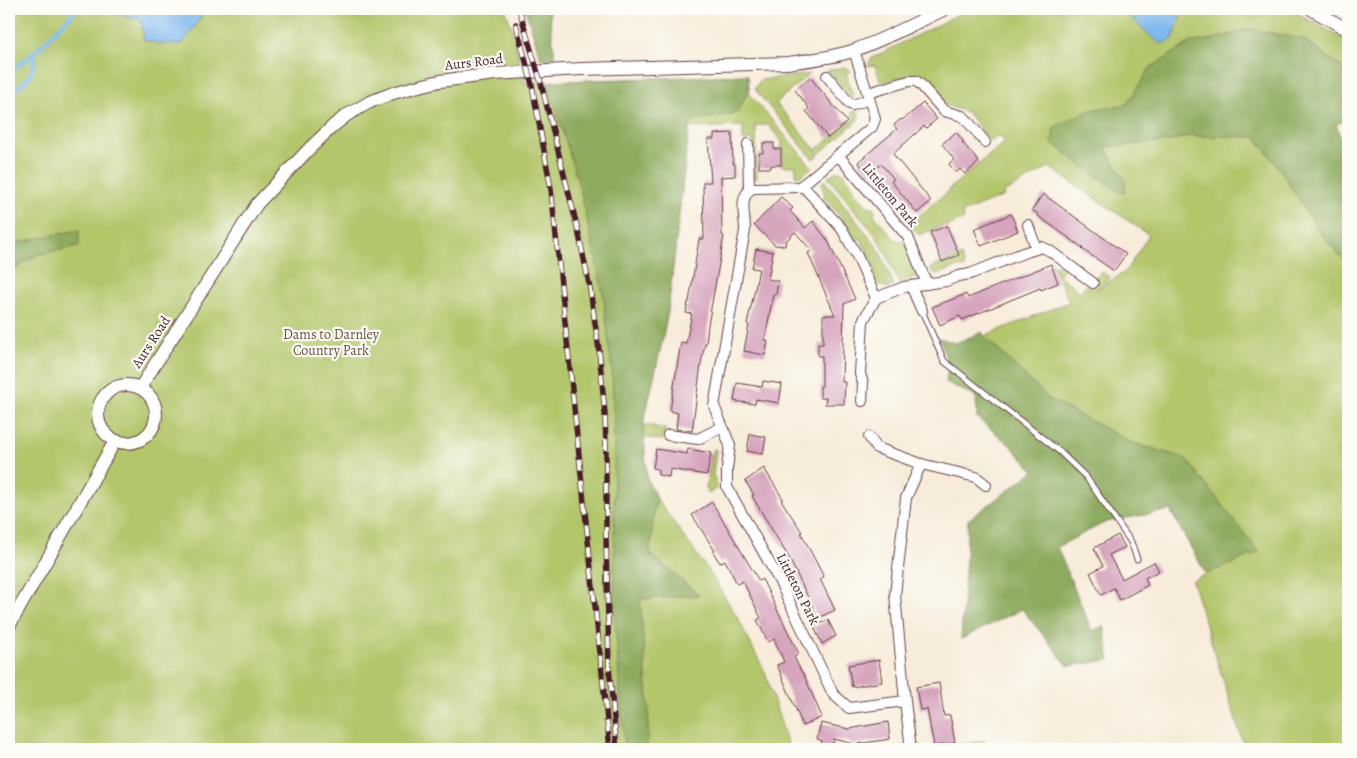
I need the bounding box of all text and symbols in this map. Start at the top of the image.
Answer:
street label: Aurs Road [443,49,505,75]
street label: Littleton Park [858,159,922,231]
street label: Aurs Road [127,312,175,372]
park label: Dams to Darnley Country Park [283,325,380,360]
street label: Littleton Park [772,550,824,628]

